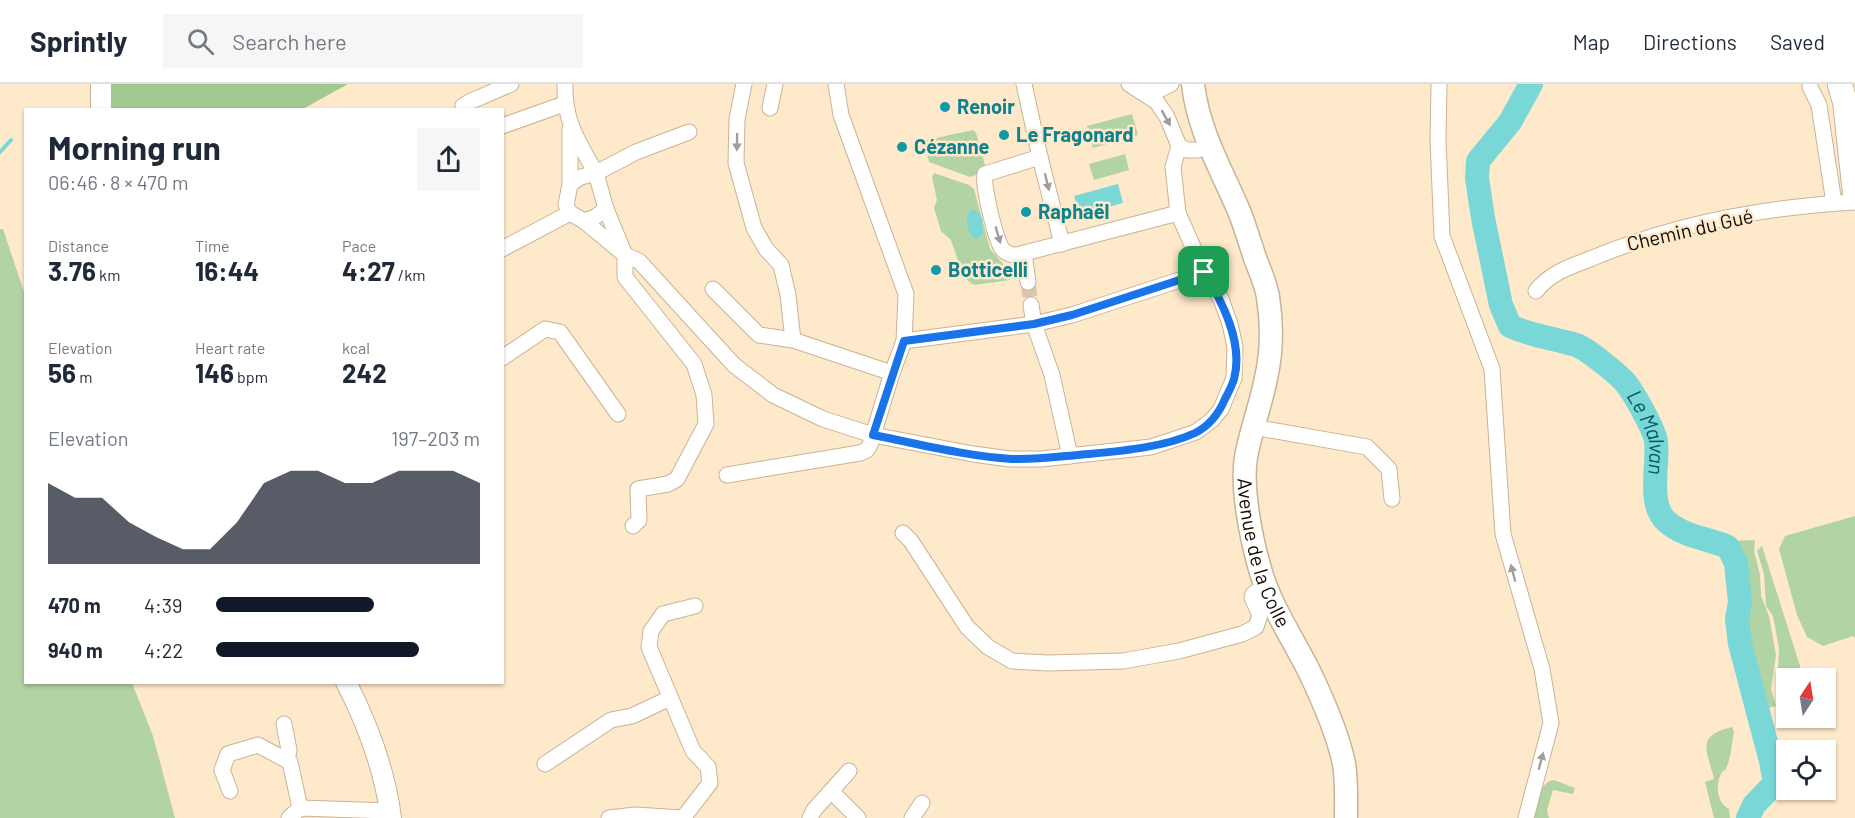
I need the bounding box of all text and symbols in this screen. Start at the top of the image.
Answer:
search box [163,14,583,68]
text: Sprintly [30,24,127,58]
icon: search [184,25,217,58]
text: Search here [232,28,347,54]
text: Map [1573,29,1610,54]
text: Directions [1643,29,1737,54]
text: Saved [1770,29,1825,54]
place label: Renoir [957,94,1015,118]
marker: Renoir [938,100,952,114]
one-way arrow [1161,110,1171,127]
place label: Le Fragonard [1016,122,1134,146]
text: Morning run [48,127,221,167]
button: share [417,128,480,191]
marker: Le Fragonard [997,128,1011,142]
one-way arrow [732,132,742,151]
place label: Cézanne [914,134,990,158]
marker: Cézanne [895,140,909,154]
text: 06:46 · 8 × 470 m [48,170,188,194]
one-way arrow [1042,173,1052,191]
place label: Raphaël [1038,199,1109,223]
street label: Chemin du Gué [1624,203,1755,255]
marker: Raphaël [1019,205,1033,219]
one-way arrow [994,226,1003,244]
text: Distance [48,236,109,255]
text: Time [195,236,230,255]
text: Pace [342,236,376,255]
pin [1178,246,1229,297]
text: 3.76 [48,255,96,286]
text: 16:44 [195,255,259,286]
text: 4:27 [342,255,395,286]
icon: arrive [1187,255,1220,288]
place label: Botticelli [948,257,1028,281]
marker: Botticelli [929,263,943,277]
text: km [96,265,120,284]
text: /km [395,265,426,284]
text: Elevation [48,338,112,357]
text: Heart rate [195,338,265,357]
text: kcal [342,338,370,357]
text: 56 [48,357,76,388]
text: 146 [195,357,234,388]
text: 242 [342,357,387,388]
text: m [76,367,92,386]
text: bpm [234,367,268,386]
water label: Le Malvan [1623,385,1671,475]
text: Elevation [48,426,129,450]
text: 197–203 m [391,426,480,450]
street label: Avenue de la Colle [1234,477,1296,631]
one-way arrow [1508,563,1517,581]
text: 470 m [48,593,101,617]
text: 4:39 [144,593,183,617]
text: 940 m [48,638,103,662]
text: 4:22 [144,638,183,662]
north arrow [1776,668,1836,728]
map controls [1776,668,1836,800]
button: locate [1776,740,1836,800]
one-way arrow [1536,752,1546,771]

